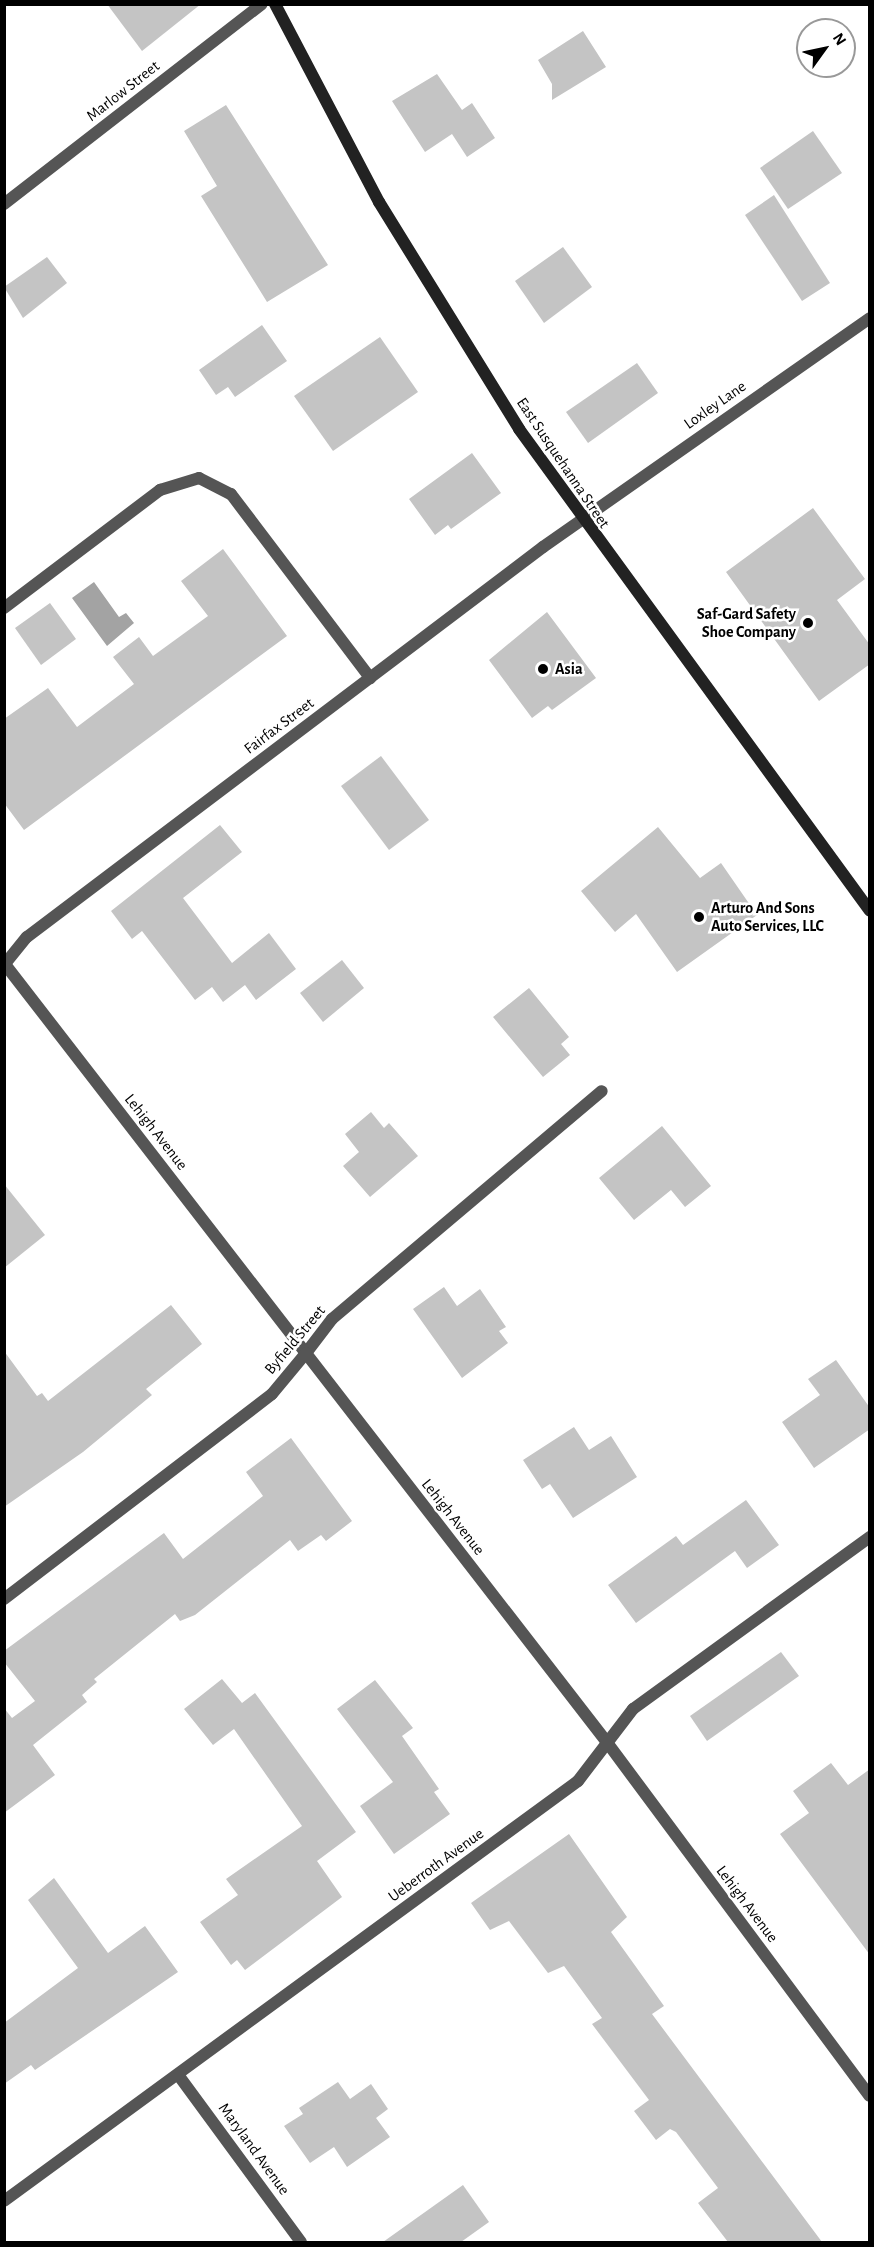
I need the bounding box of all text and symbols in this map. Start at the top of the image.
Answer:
north arrow [796,18,856,78]
text: N [830,30,849,48]
street label: Marlow Street [83,56,163,126]
street label: Loxley Lane [680,377,750,433]
street label: East Susquehanna Street [512,394,614,532]
place label: Saf-Gard Safety Shoe Company [697,604,796,642]
marker: Saf-Gard Safety Shoe Company [801,616,815,630]
place label: Asia [555,659,583,679]
marker: Asia [536,662,550,676]
street label: Fairfax Street [240,694,318,758]
place label: Arturo And Sons Auto Services, LLC [711,898,824,936]
marker: Arturo And Sons Auto Services, LLC [692,910,706,924]
street label: Lehigh Avenue [120,1090,192,1174]
street label: Byfield Street [261,1302,329,1378]
street label: Lehigh Avenue [417,1475,489,1559]
street label: Ueberroth Avenue [384,1824,488,1906]
street label: Lehigh Avenue [712,1862,782,1946]
street label: Maryland Avenue [214,2099,294,2199]

